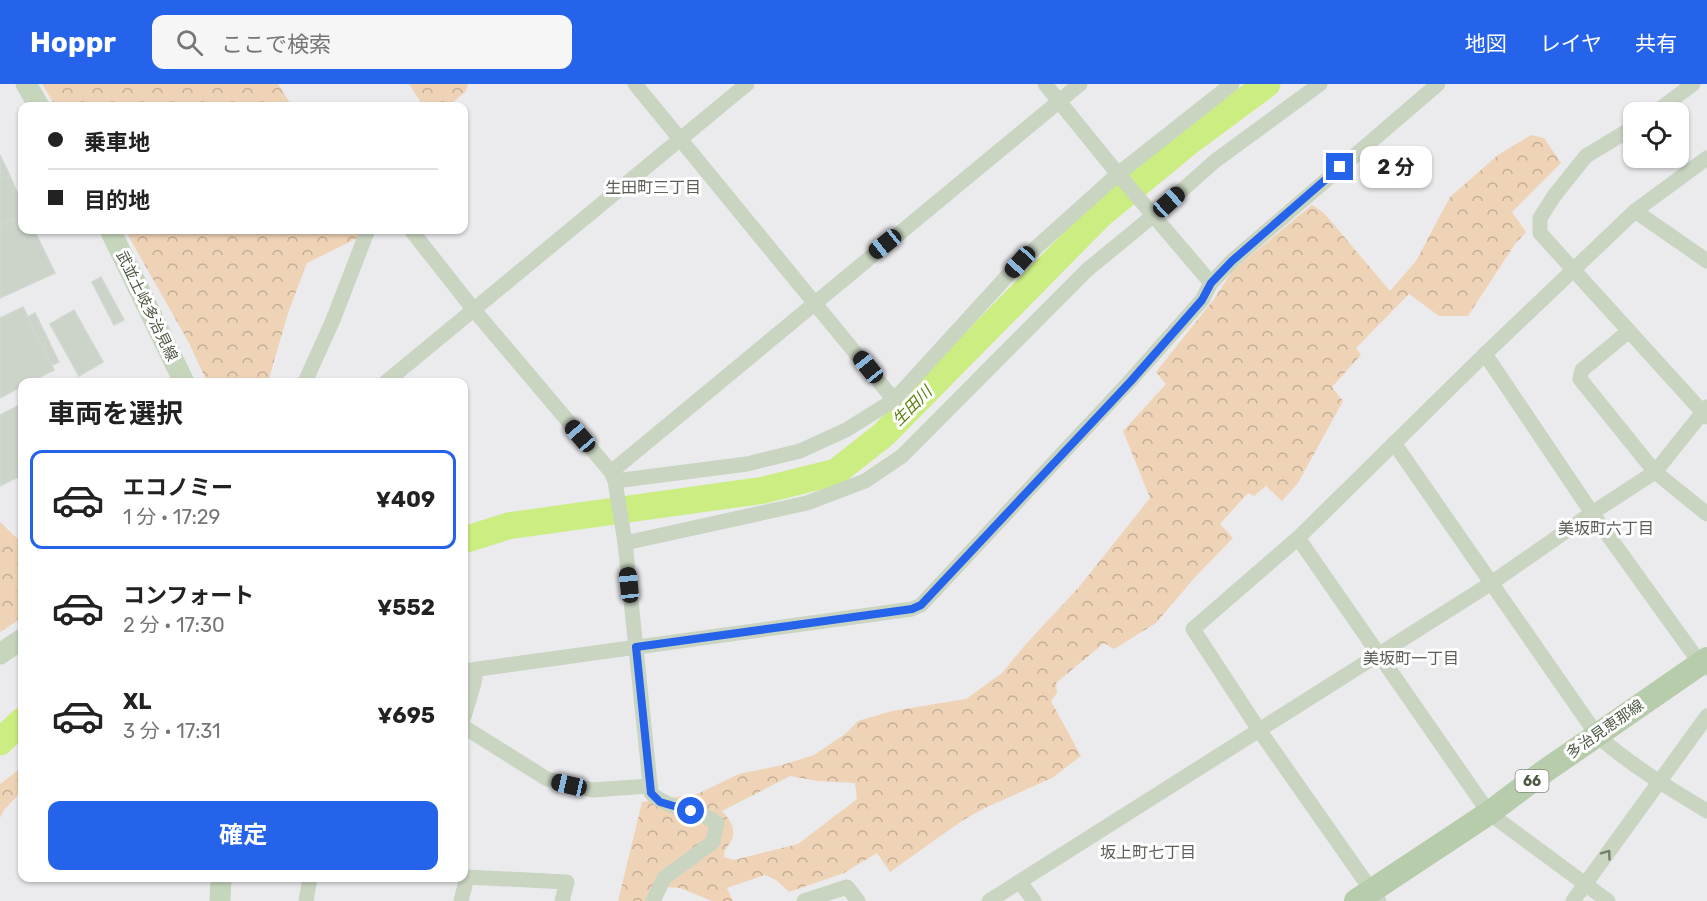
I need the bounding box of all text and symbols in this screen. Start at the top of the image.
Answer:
search box [152,15,572,69]
text: Hoppr [30,26,116,59]
icon: search [173,26,206,59]
text: ここで検索 [221,31,331,58]
text: 地図 [1465,31,1507,56]
text: レイヤ [1540,31,1602,56]
text: 共有 [1635,31,1677,56]
map controls [1623,102,1689,168]
button: locate [1623,102,1689,168]
text: 乗車地 [84,129,150,156]
callout: 2 分 [1361,146,1433,188]
route end [1326,153,1353,180]
text: 2 分 [1377,155,1415,179]
district label: 生田町三丁目 [605,178,701,197]
car [1150,183,1188,221]
text: 目的地 [84,187,150,214]
car [865,226,905,262]
car [1001,243,1039,281]
street label: 武並土岐多治見線 [113,248,181,364]
car [850,347,886,387]
water label: 生田川 [888,381,937,430]
text: 車両を選択 [48,398,183,430]
car [561,417,599,455]
icon: car [51,473,105,527]
text: エコノミー [123,474,233,501]
text: ¥409 [376,486,435,513]
text: 1 分 · 17:29 [123,505,220,529]
district label: 美坂町六丁目 [1558,519,1654,538]
car [618,566,640,604]
icon: car [51,581,105,635]
text: コンフォート [123,582,254,609]
text: ¥552 [377,594,435,621]
text: 2 分 · 17:30 [123,613,225,637]
district label: 美坂町一丁目 [1363,649,1459,668]
text: XL [123,688,151,715]
icon: car [51,689,105,743]
street label: 多治見恵那線 [1563,696,1647,762]
text: ¥695 [377,702,435,729]
text: 3 分 · 17:31 [123,719,220,743]
road number: 66 [1516,770,1549,792]
car [549,772,589,798]
route start [677,797,704,824]
button: 確定 [48,801,438,870]
district label: 坂上町七丁目 [1100,843,1196,862]
one-way arrow [1600,849,1611,860]

